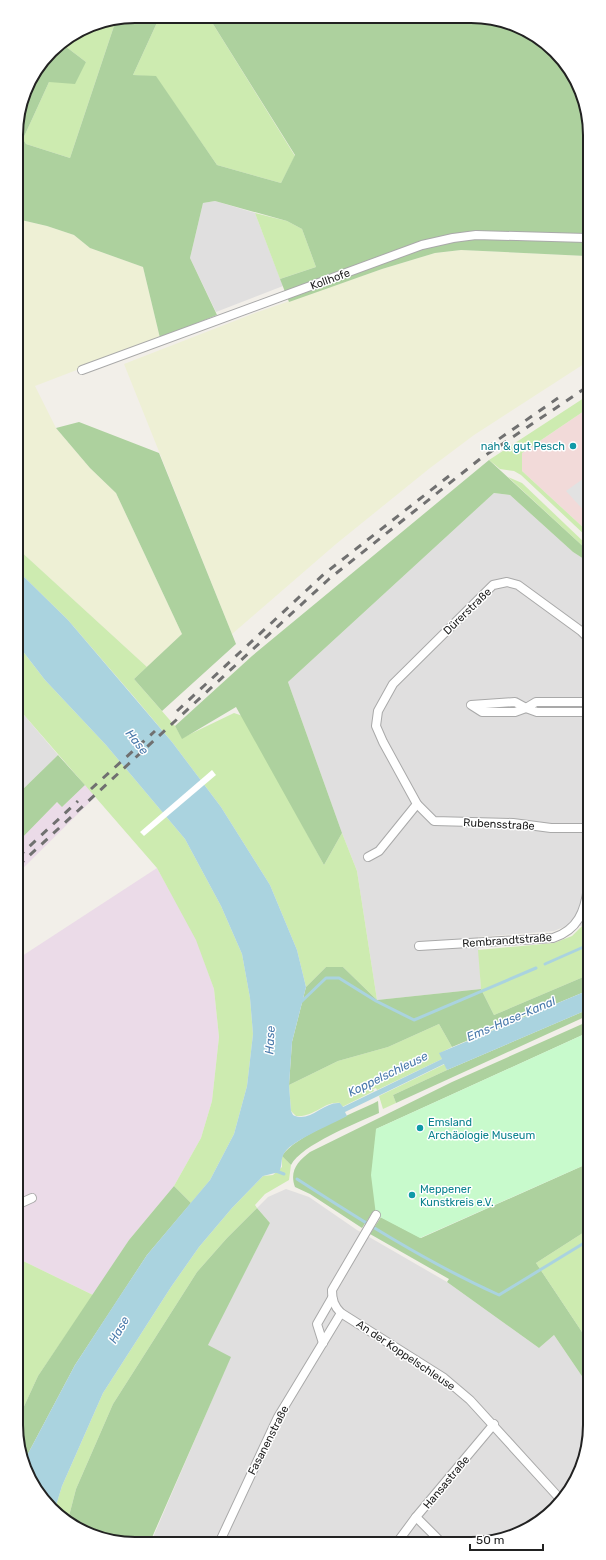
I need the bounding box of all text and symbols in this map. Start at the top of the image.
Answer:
street label: Kollhofe [309,266,352,293]
place label: nah & gut Pesch [481,440,565,453]
marker: nah & gut Pesch [568,441,578,451]
street label: Dürerstraße [441,585,494,637]
water label: Hase [123,727,152,758]
street label: Rubensstraße [463,816,535,833]
street label: Rembrandtstraße [462,931,552,950]
water label: Ems-Hase-Kanal [464,994,558,1044]
water label: Hase [262,1025,278,1055]
water label: Koppelschleuse [346,1048,430,1099]
place label: Emsland Archäologie Museum [428,1116,535,1142]
marker: Emsland Archäologie Museum [415,1123,425,1133]
place label: Meppener Kunstkreis e.V. [420,1183,494,1209]
marker: Meppener Kunstkreis e.V. [407,1190,417,1200]
water label: Hase [106,1314,132,1346]
street label: An der Koppelschleuse [354,1318,458,1393]
street label: Fasanenstraße [245,1403,292,1477]
street label: Hansastraße [421,1453,472,1511]
scale bar [470,1526,543,1552]
text: 50 m [476,1533,504,1547]

